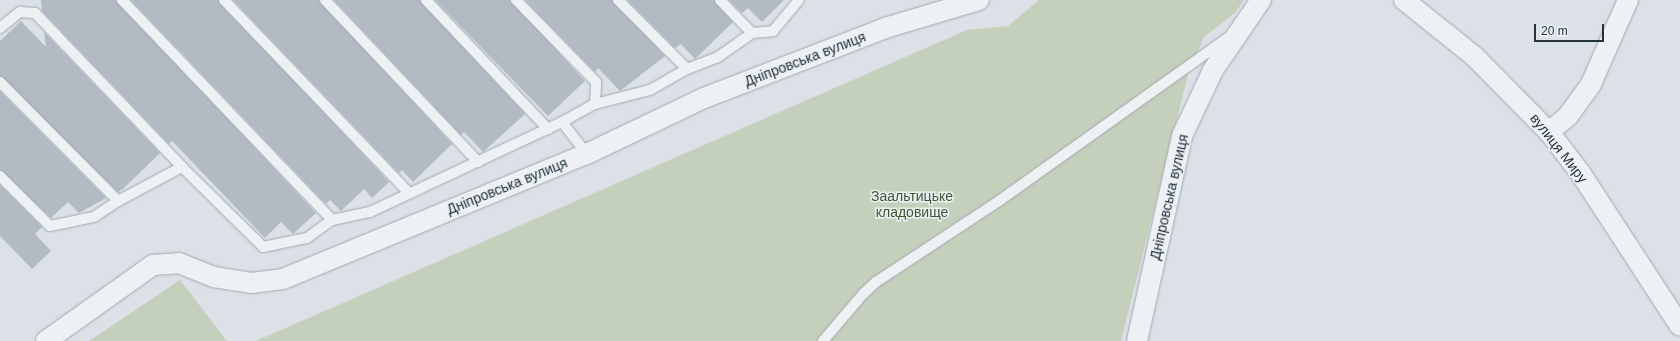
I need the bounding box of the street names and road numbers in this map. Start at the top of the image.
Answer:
street label: Дніпровська вулиця [742,28,868,90]
street label: вулиця Миру [1527,110,1591,186]
street label: Дніпровська вулиця [1146,132,1192,262]
street label: Дніпровська вулиця [444,154,570,218]

